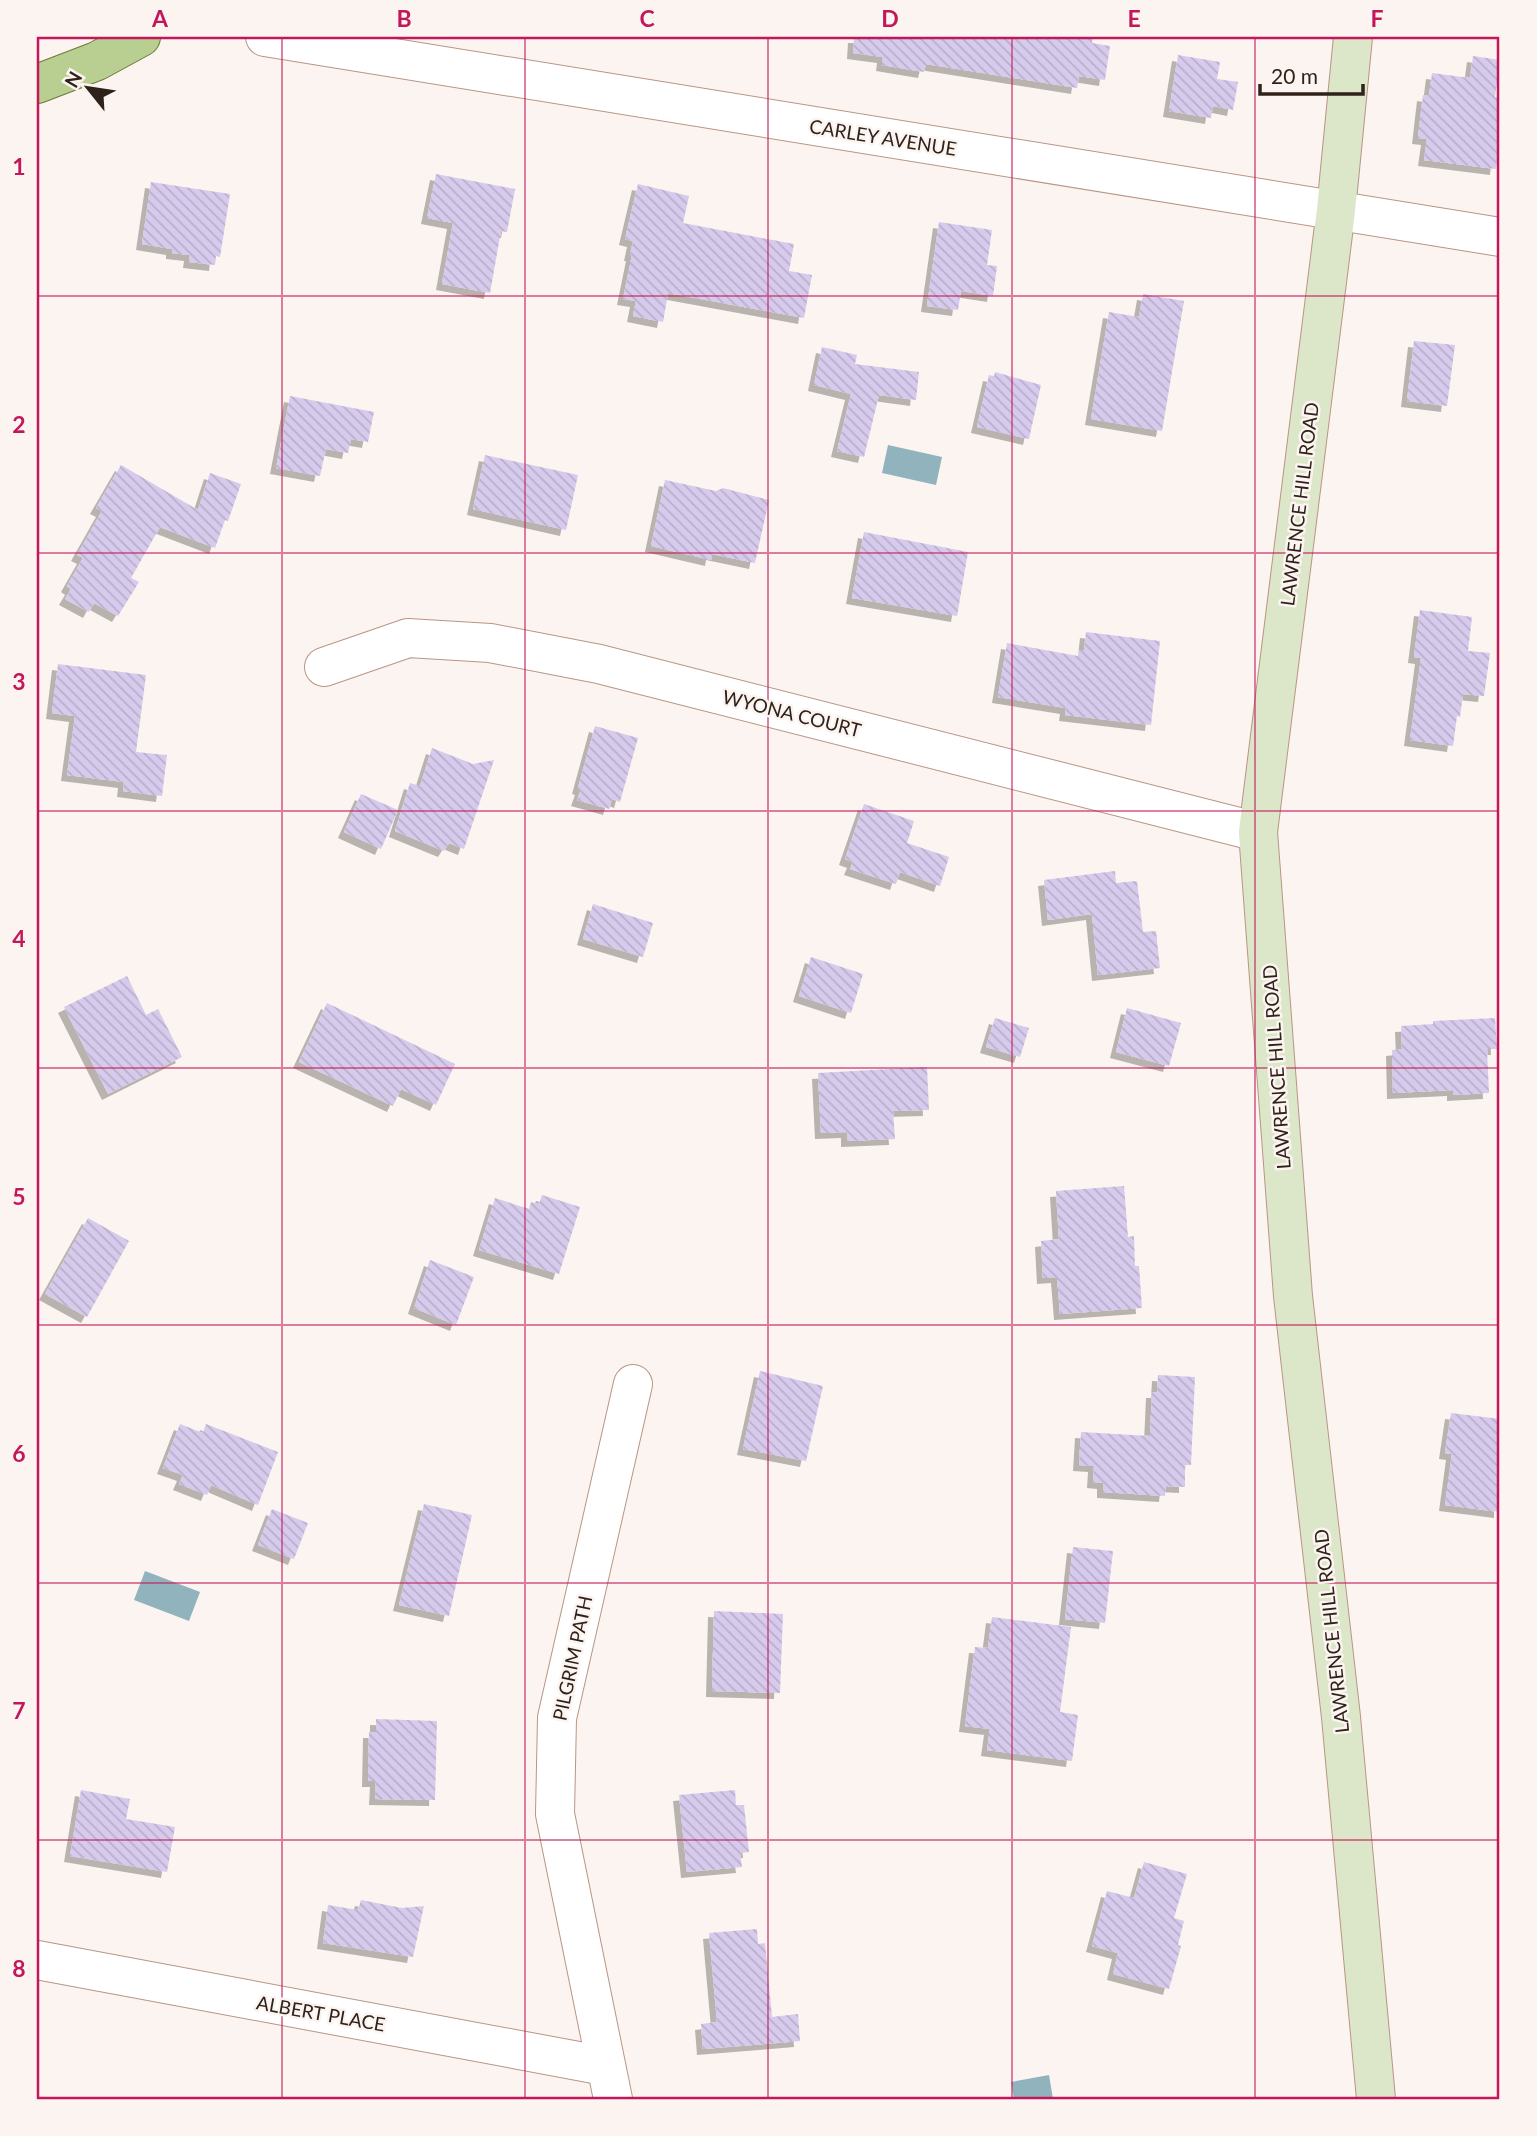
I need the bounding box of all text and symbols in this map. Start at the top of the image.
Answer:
text: A [151,4,169,32]
text: B [396,4,412,32]
text: C [639,4,655,32]
text: D [881,4,899,32]
text: E [1127,4,1141,32]
text: F [1370,4,1384,32]
north arrow [52,52,122,122]
scale bar [1260,52,1364,96]
text: 20 m [1271,63,1318,88]
text: N [59,67,86,91]
street label: CARLEY AVENUE [808,114,958,160]
text: 1 [12,152,26,180]
street label: LAWRENCE HILL ROAD [1275,401,1323,607]
text: 2 [12,410,26,438]
text: 3 [12,667,26,695]
street label: WYONA COURT [720,685,864,741]
text: 4 [12,924,26,952]
street label: LAWRENCE HILL ROAD [1257,964,1295,1170]
text: 5 [12,1182,26,1210]
text: 6 [12,1439,26,1467]
street label: LAWRENCE HILL ROAD [1309,1528,1353,1734]
street label: PILGRIM PATH [548,1593,596,1723]
text: 7 [12,1696,26,1724]
text: 8 [12,1954,26,1982]
street label: ALBERT PLACE [255,1990,387,2036]

